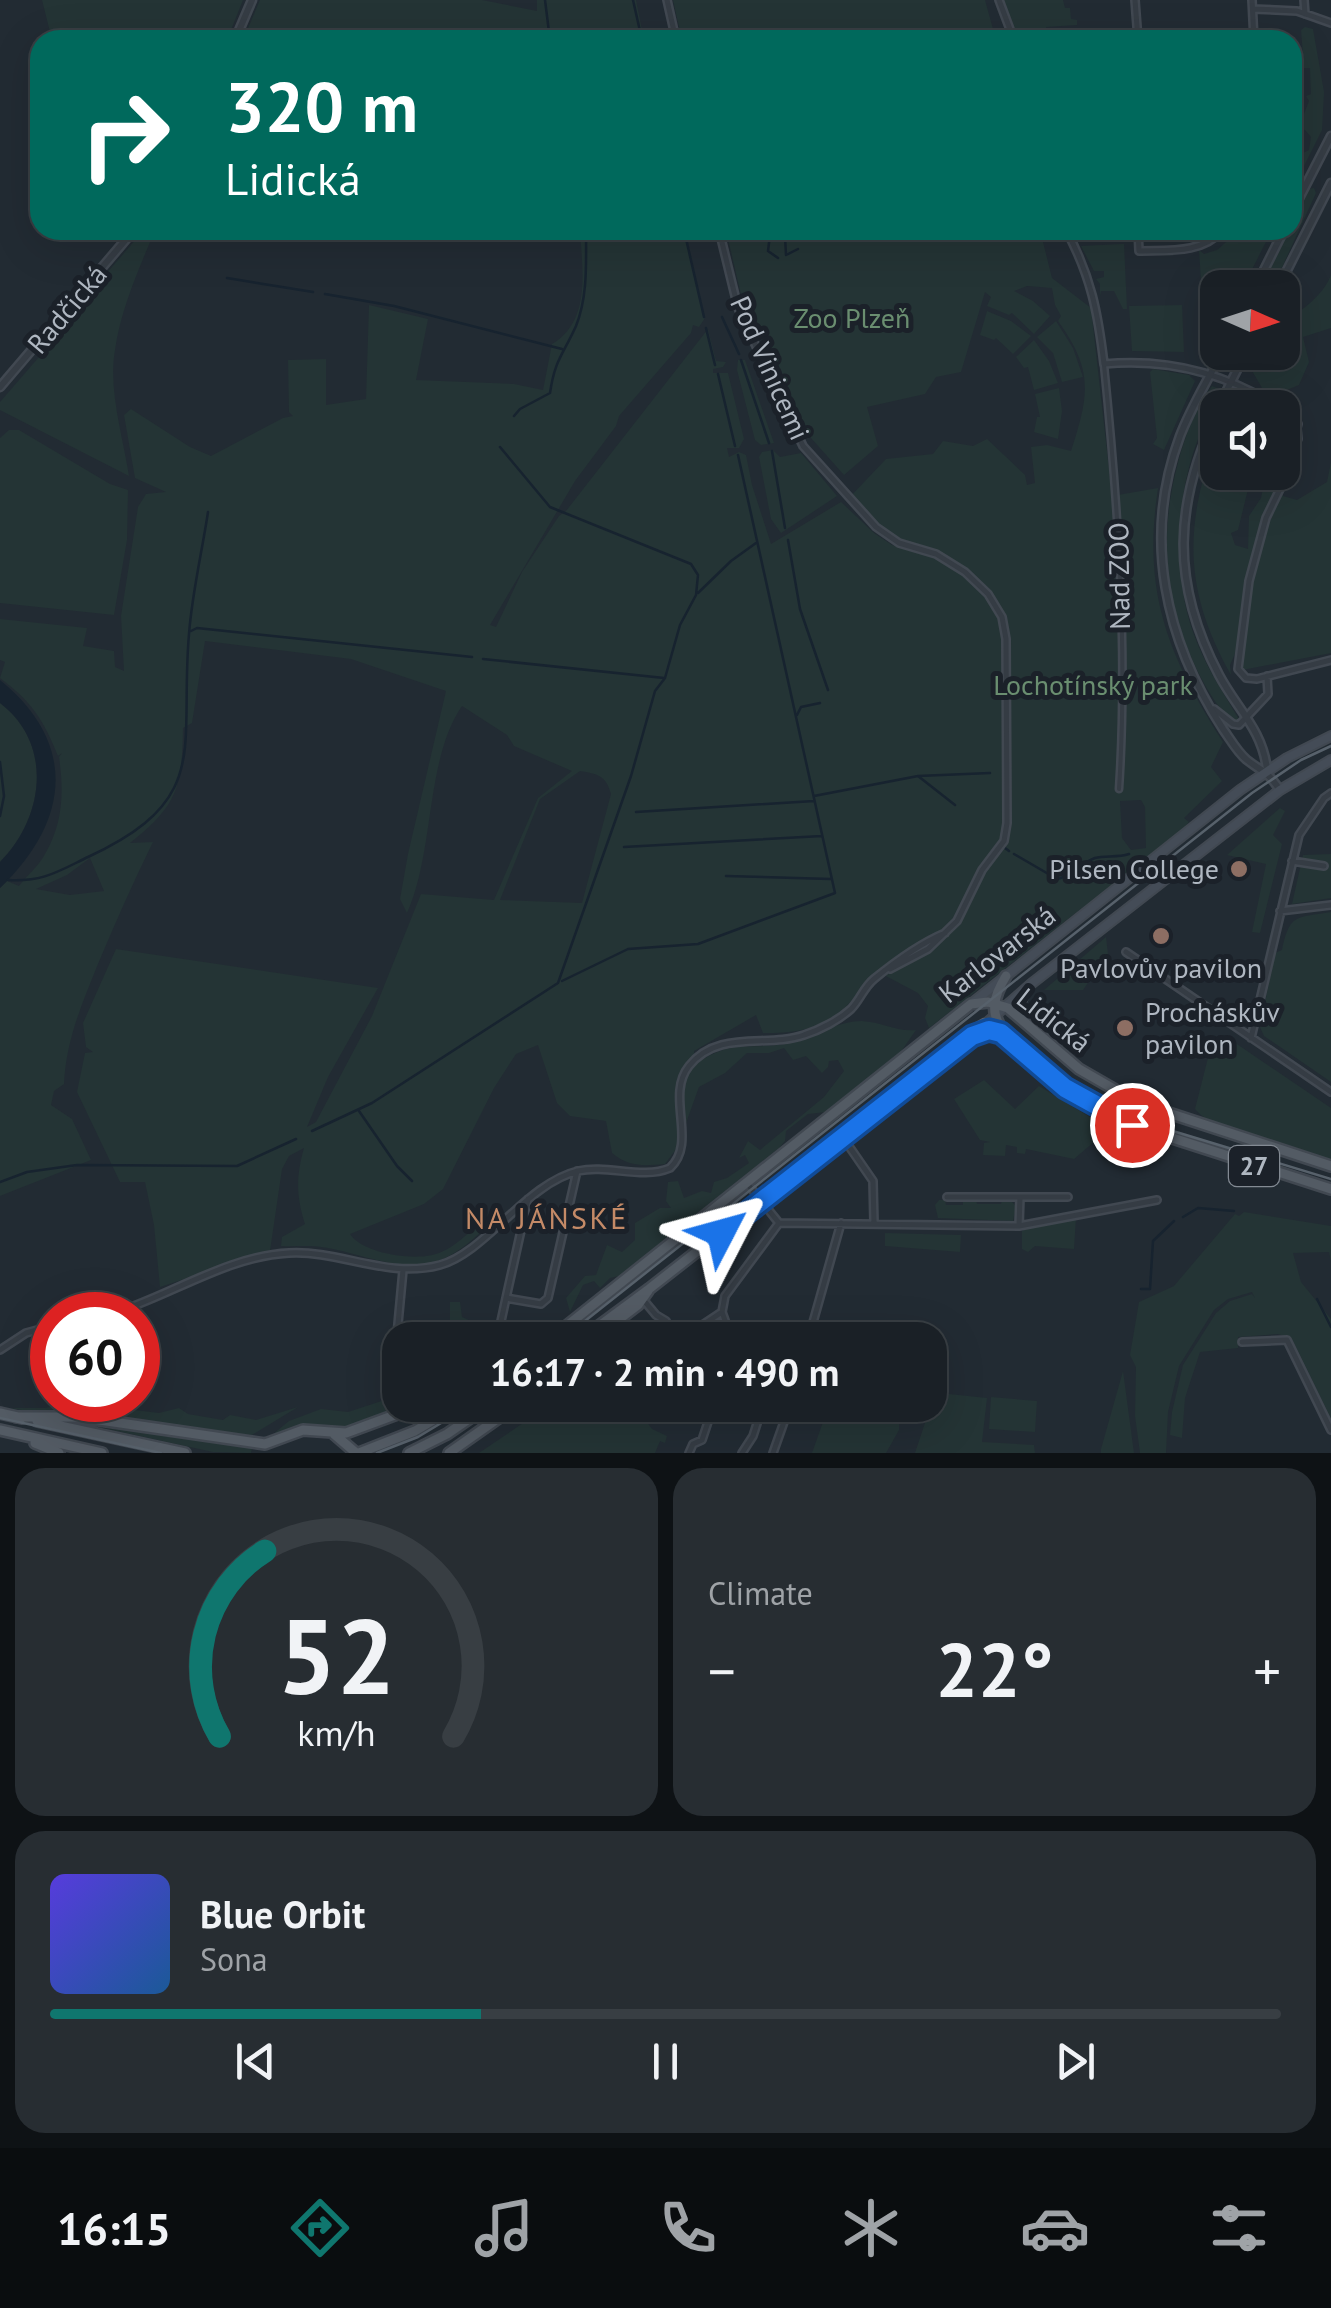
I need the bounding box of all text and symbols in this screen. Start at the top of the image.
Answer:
text: 320 m [225,61,418,151]
icon: right [60,70,190,200]
text: Lidická [225,149,361,207]
street label: Radčická [19,256,115,361]
north arrow [1200,270,1300,370]
map controls [1200,270,1300,490]
street label: Pod Vinicemi [722,290,819,446]
park label: Zoo Plzeň [794,299,910,336]
button: sound [1200,390,1300,490]
street label: Nad ZOO [1099,522,1138,630]
park label: Lochotínský park [993,666,1193,703]
place label: Pilsen College [1049,850,1219,887]
marker: Pilsen College [1228,858,1250,880]
street label: Karlovarská [931,896,1063,1011]
marker: Pavlovův pavilon [1150,925,1172,947]
place label: Pavlovův pavilon [1060,949,1262,986]
street label: Lidická [1010,979,1099,1060]
place label: Procháskův pavilon [1145,993,1280,1062]
marker: Procháskův pavilon [1114,1017,1136,1039]
pin [1090,1083,1175,1168]
icon: arrive [1105,1098,1160,1153]
road number: 27 [1229,1146,1279,1186]
position arrow [669,1181,773,1285]
district label: NA JÁNSKÉ [465,1198,629,1237]
speed limit sign: 60 [30,1292,160,1422]
text: 16:17 · 2 min · 490 m [490,1347,839,1396]
text: Climate [708,1572,813,1614]
text: 52 [278,1588,395,1723]
text: 22° [936,1621,1053,1718]
text: − [708,1635,736,1706]
text: + [1253,1635,1281,1706]
text: km/h [297,1710,376,1756]
text: Blue Orbit [200,1889,365,1938]
text: Sona [200,1938,268,1980]
icon: previous [228,2034,283,2089]
icon: pause [638,2034,693,2089]
icon: next [1048,2034,1103,2089]
icon: directions [285,2193,355,2263]
icon: music [469,2193,539,2263]
icon: phone [653,2193,723,2263]
icon: climate [836,2193,906,2263]
icon: car [1020,2193,1090,2263]
icon: filters [1204,2193,1274,2263]
text: 16:15 [57,2199,171,2257]

